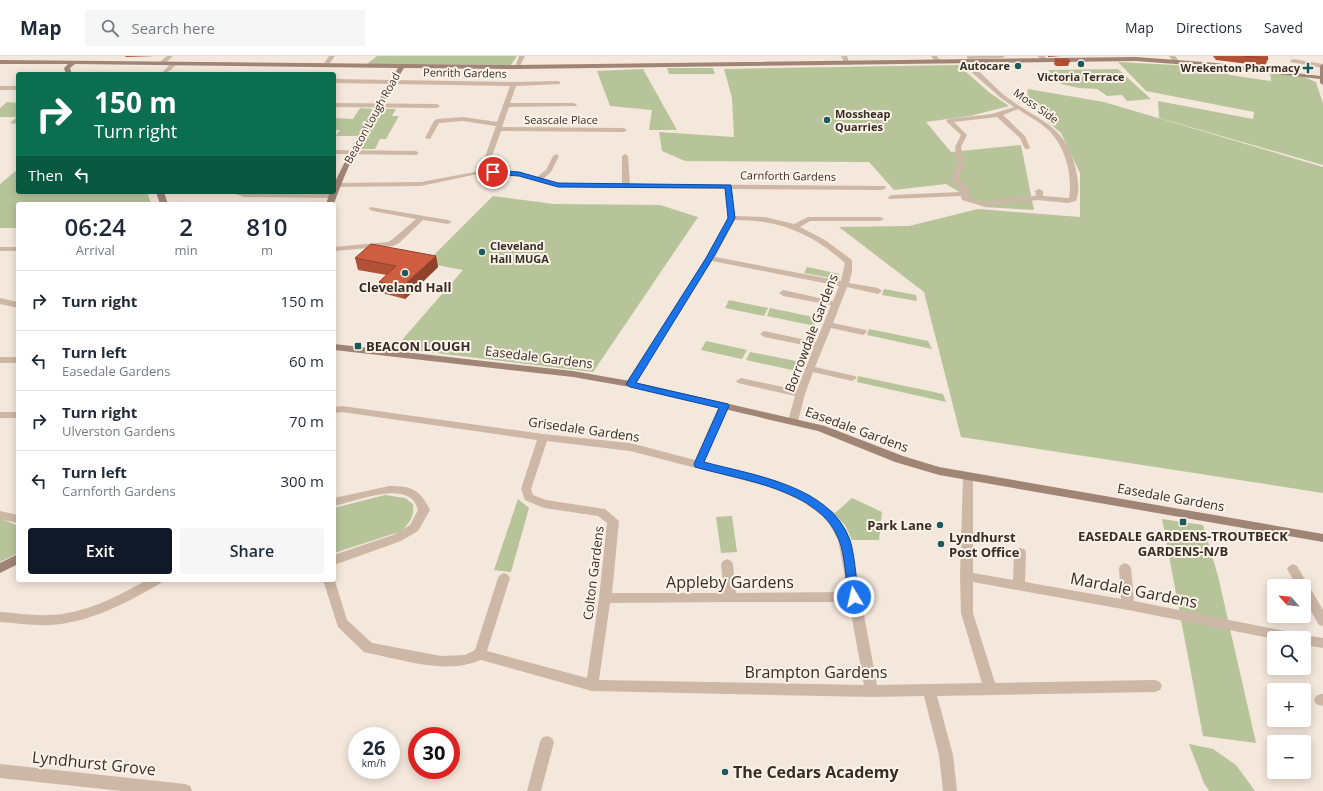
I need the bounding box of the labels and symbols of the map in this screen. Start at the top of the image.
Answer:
place label: Autocare [960,58,1010,73]
marker: Victoria Terrace [1076,59,1086,69]
place label: Wrekenton Pharmacy [1181,60,1301,75]
marker: Autocare [1013,61,1023,71]
marker: Wrekenton Pharmacy [1303,63,1313,73]
street label: Penrith Gardens [423,64,507,81]
place label: Victoria Terrace [1037,69,1125,84]
street label: Beacon Lough Road [340,70,403,166]
street label: Moss Side [1011,85,1062,127]
place label: Mossheap Quarries [835,106,890,134]
street label: Seascale Place [524,112,598,127]
marker: Mossheap Quarries [822,115,832,125]
pin [476,155,510,189]
street label: Carnforth Gardens [740,167,836,184]
place label: Cleveland Hall MUGA [490,238,549,266]
marker: Cleveland Hall MUGA [477,247,487,257]
marker: Cleveland Hall [400,268,410,278]
street label: Borrowdale Gardens [780,271,842,395]
place label: Cleveland Hall [359,278,451,296]
place label: BEACON LOUGH [366,337,470,355]
marker: BEACON LOUGH [353,341,363,351]
street label: Easedale Gardens [484,341,594,373]
street label: Easedale Gardens [803,402,911,456]
street label: Grisedale Gardens [527,412,641,446]
street label: Easedale Gardens [1116,479,1226,515]
place label: Park Lane [867,516,932,534]
marker: EASEDALE GARDENS-TROUTBECK GARDENS-N/B [1178,517,1188,527]
marker: Park Lane [935,520,945,530]
street label: Colton Gardens [578,525,608,621]
place label: EASEDALE GARDENS-TROUTBECK GARDENS-N/B [1078,527,1288,560]
place label: Lyndhurst Post Office [949,528,1020,561]
marker: Lyndhurst Post Office [936,539,946,549]
street label: Mardale Gardens [1069,567,1199,613]
street label: Appleby Gardens [666,571,794,593]
position arrow [833,576,875,618]
north arrow [1267,579,1311,623]
street label: Brampton Gardens [745,661,887,683]
speed limit sign: 30 [408,727,460,779]
street label: Lyndhurst Grove [31,746,157,780]
place label: The Cedars Academy [733,761,899,783]
marker: The Cedars Academy [720,767,730,777]

